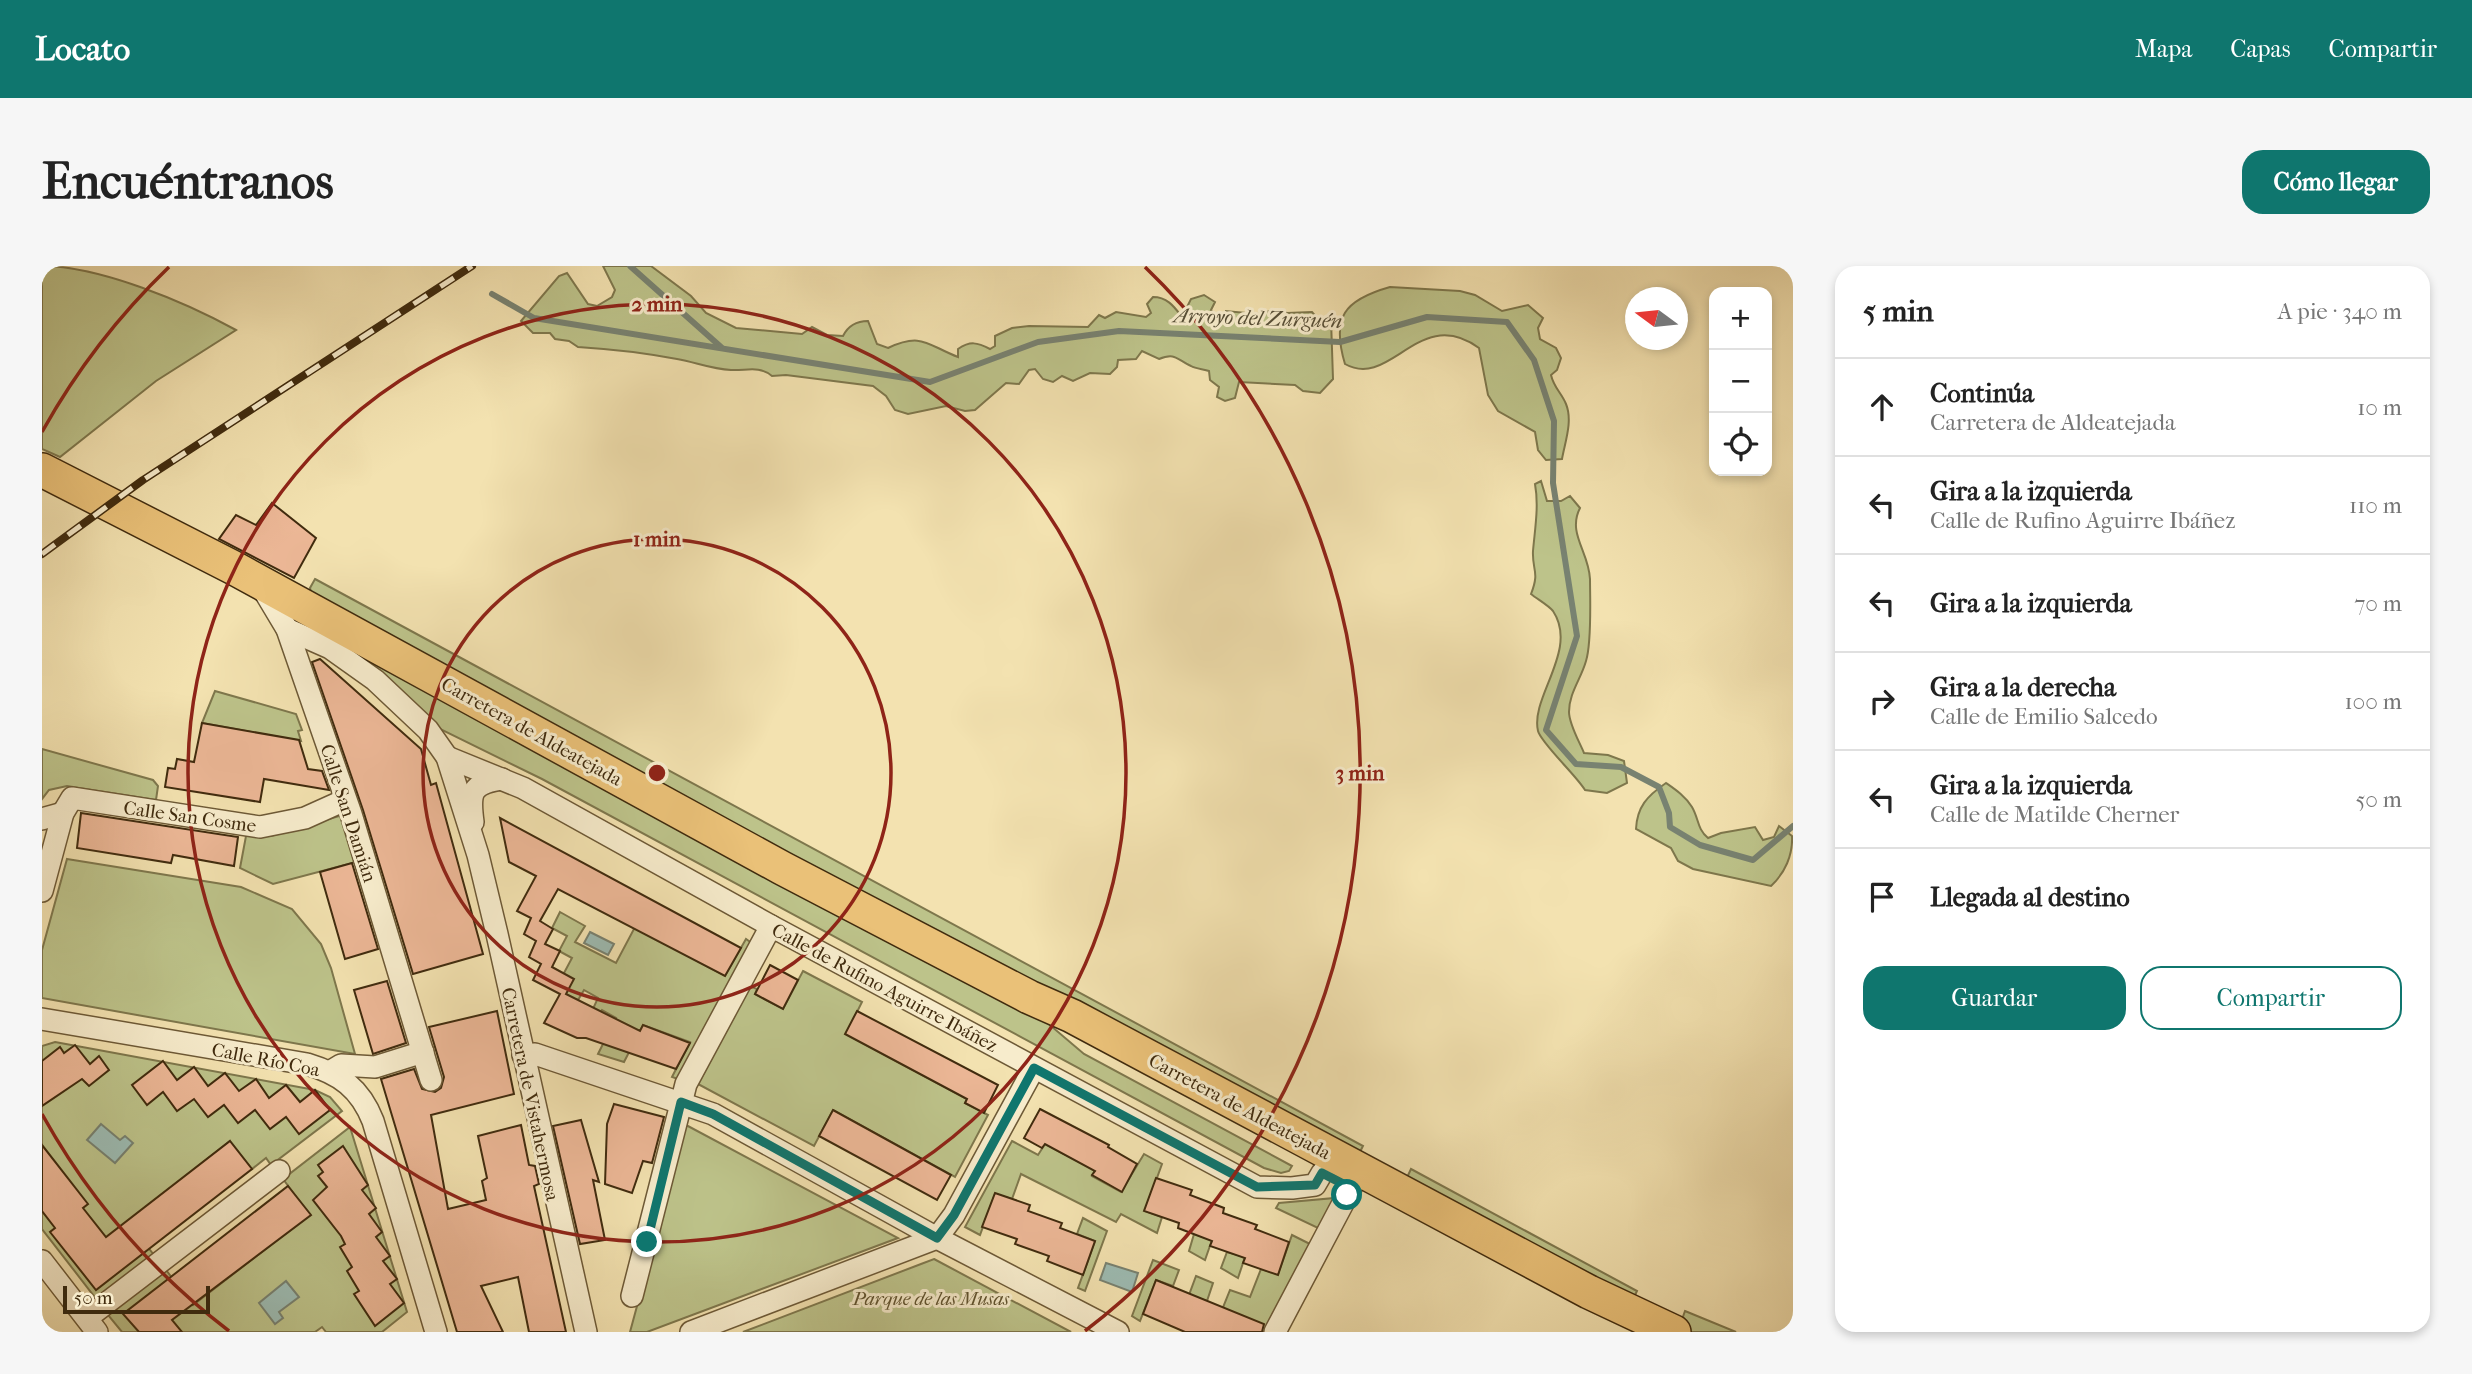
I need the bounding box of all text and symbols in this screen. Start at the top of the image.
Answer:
text: Locato [35,30,130,69]
text: Mapa [2135,35,2192,63]
text: Capas [2230,35,2291,63]
text: Compartir [2329,35,2437,63]
button: Cómo llegar [2242,150,2430,214]
text: Encuéntranos [42,153,334,211]
north arrow [1625,287,1688,350]
map controls [1709,287,1772,476]
button: + [1709,287,1772,350]
text: 2 min [631,292,683,316]
text: 5 min [1863,294,1934,329]
text: A pie · 340 m [2278,298,2402,325]
water label: Arroyo del Zurguén [1170,303,1343,333]
button: − [1709,350,1772,413]
text: Continúa [1930,378,2034,409]
icon: ahead [1863,388,1901,426]
text: 10 m [2357,394,2402,421]
text: Carretera de Aldeatejada [1930,409,2176,436]
button: locate [1709,413,1772,476]
text: Gira a la izquierda [1930,476,2132,507]
icon: left [1863,486,1901,524]
text: 110 m [2349,492,2402,519]
text: Calle de Rufino Aguirre Ibáñez [1930,507,2235,534]
text: 1 min [633,527,682,551]
icon: left [1863,584,1901,622]
text: Gira a la izquierda [1930,588,2132,619]
text: 70 m [2354,590,2402,617]
text: Gira a la derecha [1930,672,2116,703]
street label: Carretera de Aldeatejada [437,673,626,791]
icon: right [1863,682,1901,720]
text: 100 m [2344,688,2402,715]
text: Calle de Emilio Salcedo [1930,703,2158,730]
street label: Calle San Damián [315,742,381,885]
centre of rings [645,761,669,785]
text: 3 min [1336,761,1385,785]
text: Gira a la izquierda [1930,770,2132,801]
icon: left [1863,780,1901,818]
text: 50 m [2355,786,2402,813]
street label: Calle San Cosme [122,797,258,837]
text: Calle de Matilde Cherner [1930,801,2179,828]
icon: arrive [1863,878,1901,916]
text: Llegada al destino [1930,882,2130,913]
street label: Calle de Rufino Aguirre Ibáñez [768,919,1001,1057]
button: Guardar [1863,966,2126,1030]
button: Compartir [2140,966,2402,1030]
street label: Carretera de Vistahermosa [497,985,563,1203]
street label: Calle Río Coa [210,1039,322,1081]
street label: Carretera de Aldeatejada [1145,1050,1334,1164]
route start [1331,1179,1362,1210]
route end [631,1226,662,1257]
scale bar [63,1283,210,1315]
text: 50 m [74,1287,113,1309]
park label: Parque de las Musas [852,1288,1010,1310]

